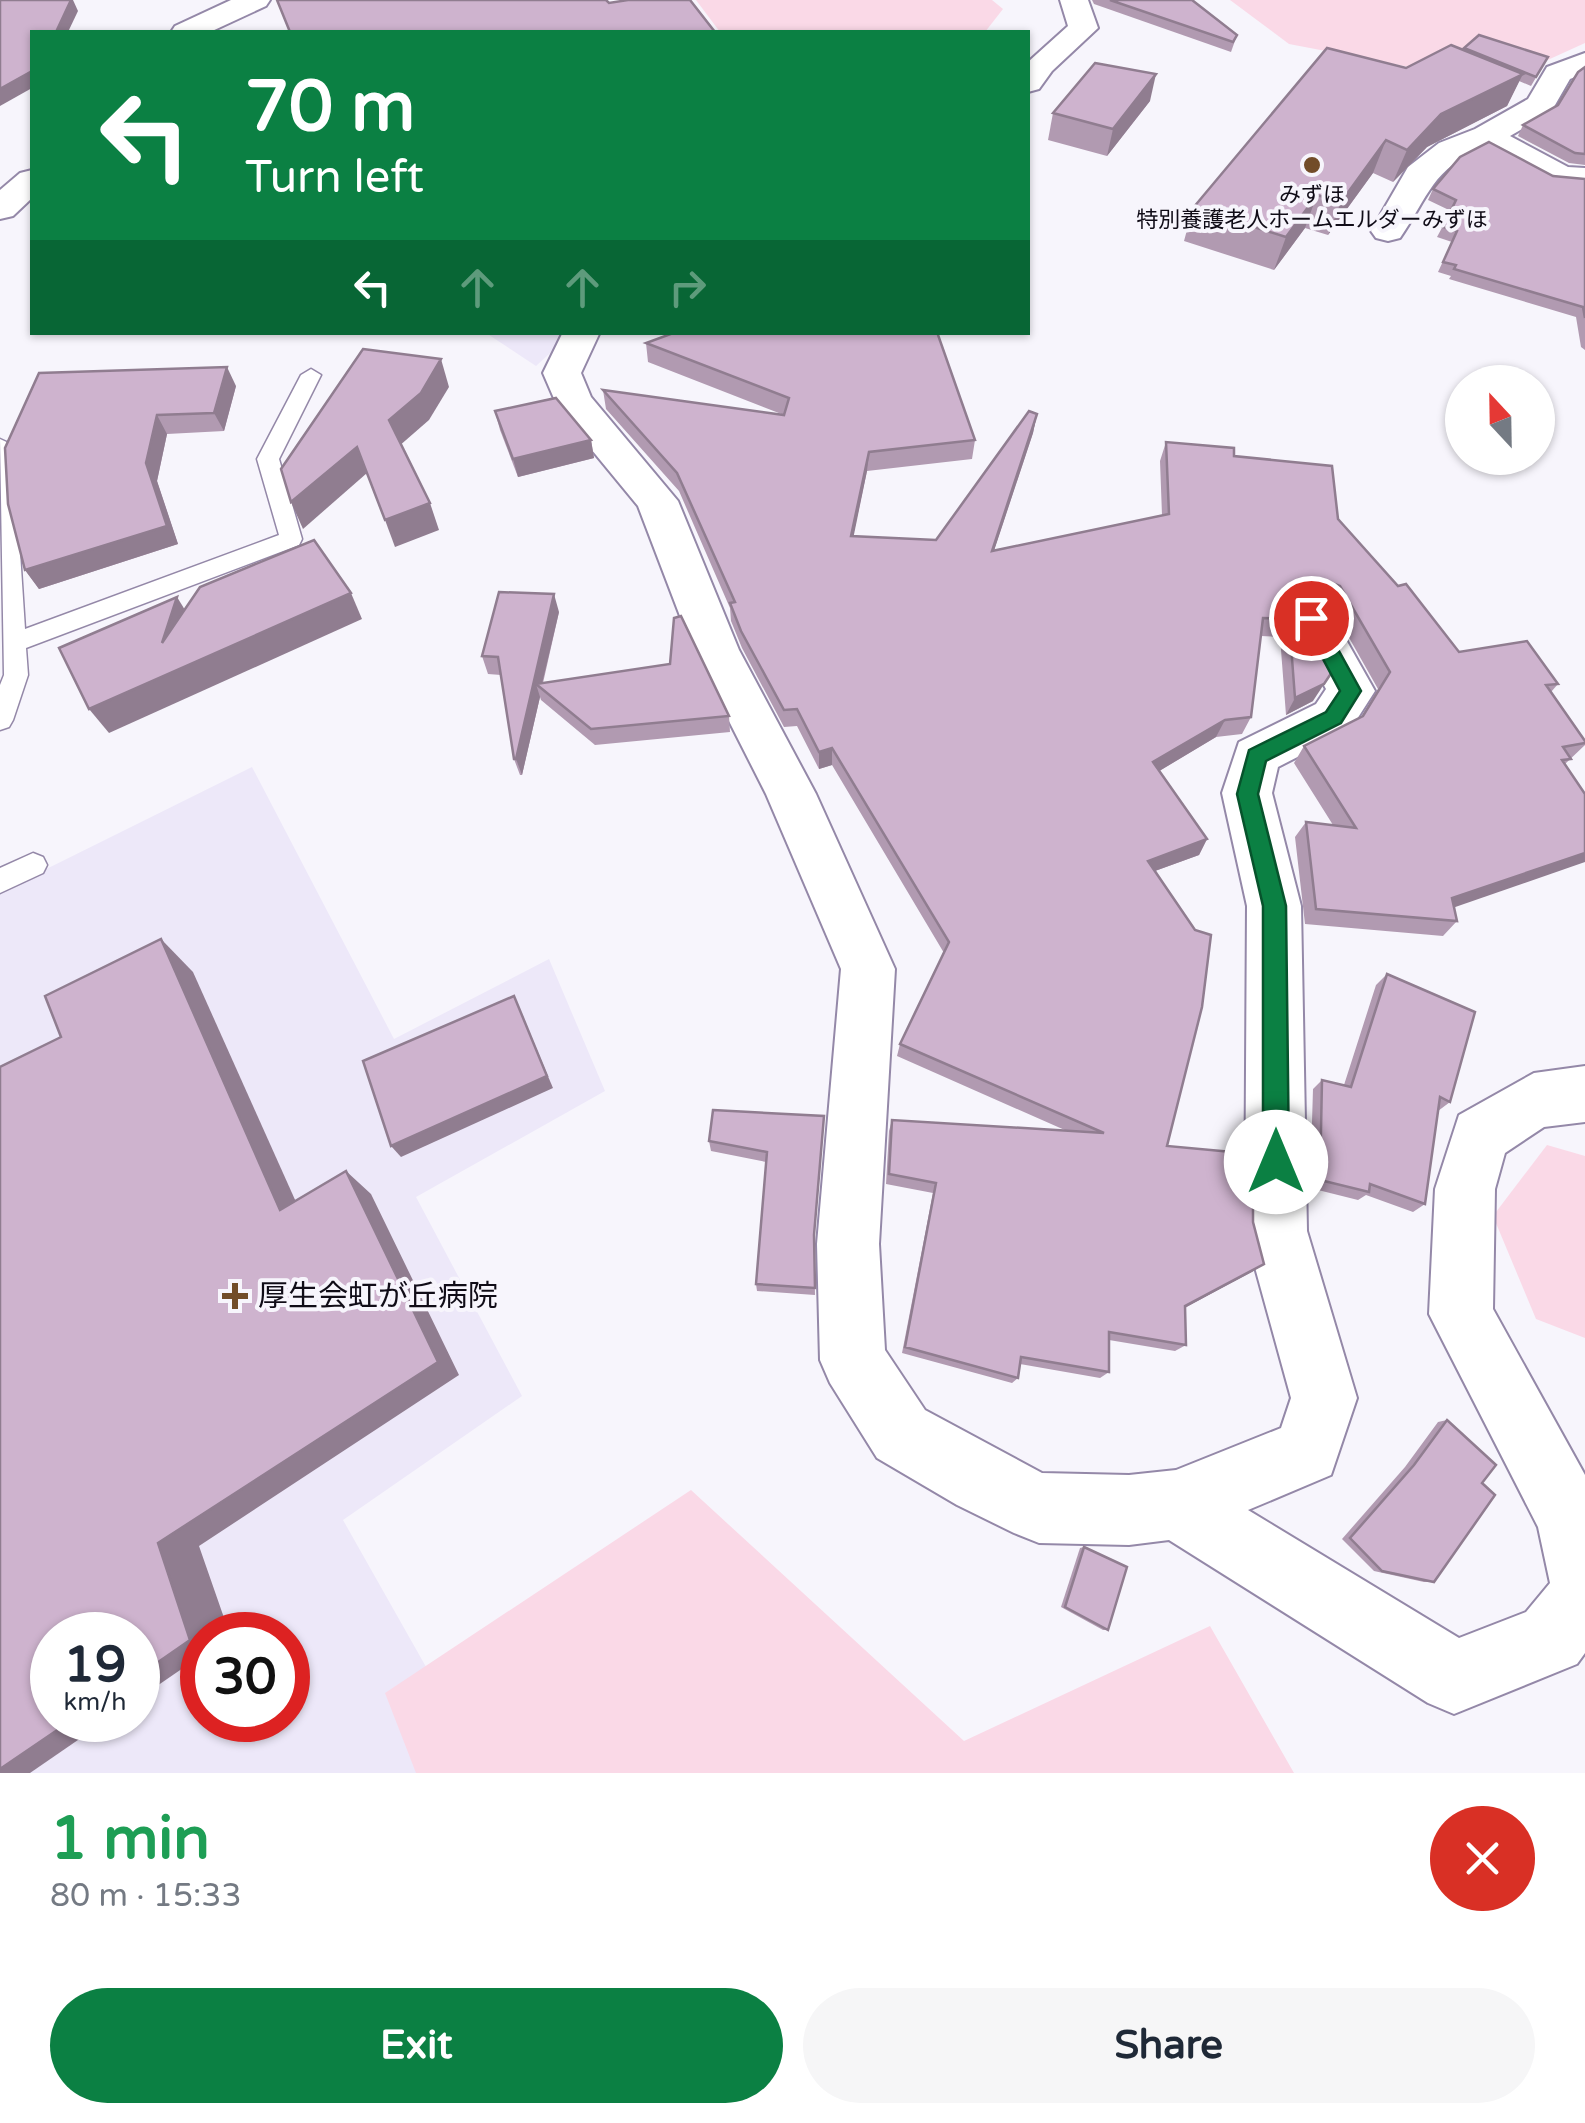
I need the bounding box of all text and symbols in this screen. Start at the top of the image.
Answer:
text: 70 m [245,66,415,150]
icon: left [80,70,210,200]
text: Turn left [245,151,424,205]
marker: みずほ 特別養護老人ホームエルダーみずほ [1301,154,1323,176]
place label: みずほ 特別養護老人ホームエルダーみずほ [1136,182,1488,233]
icon: left [345,260,400,315]
icon: ahead [450,260,505,315]
icon: ahead [555,260,610,315]
icon: right [660,260,715,315]
north arrow [1445,365,1555,475]
map controls [1445,365,1555,475]
pin [1269,576,1354,661]
icon: arrive [1284,591,1339,646]
position arrow [1224,1110,1328,1214]
place label: 厚生会虹が丘病院 [258,1278,498,1315]
marker: 厚生会虹が丘病院 [222,1283,248,1309]
speed limit sign: 30 [180,1612,310,1742]
text: 19 [64,1635,126,1695]
text: km/h [64,1687,126,1717]
text: 1 min [50,1803,210,1875]
button: close [1430,1806,1535,1911]
text: 80 m · 15:33 [50,1877,242,1915]
button: Exit [50,1988,783,2103]
button: Share [803,1988,1535,2103]

